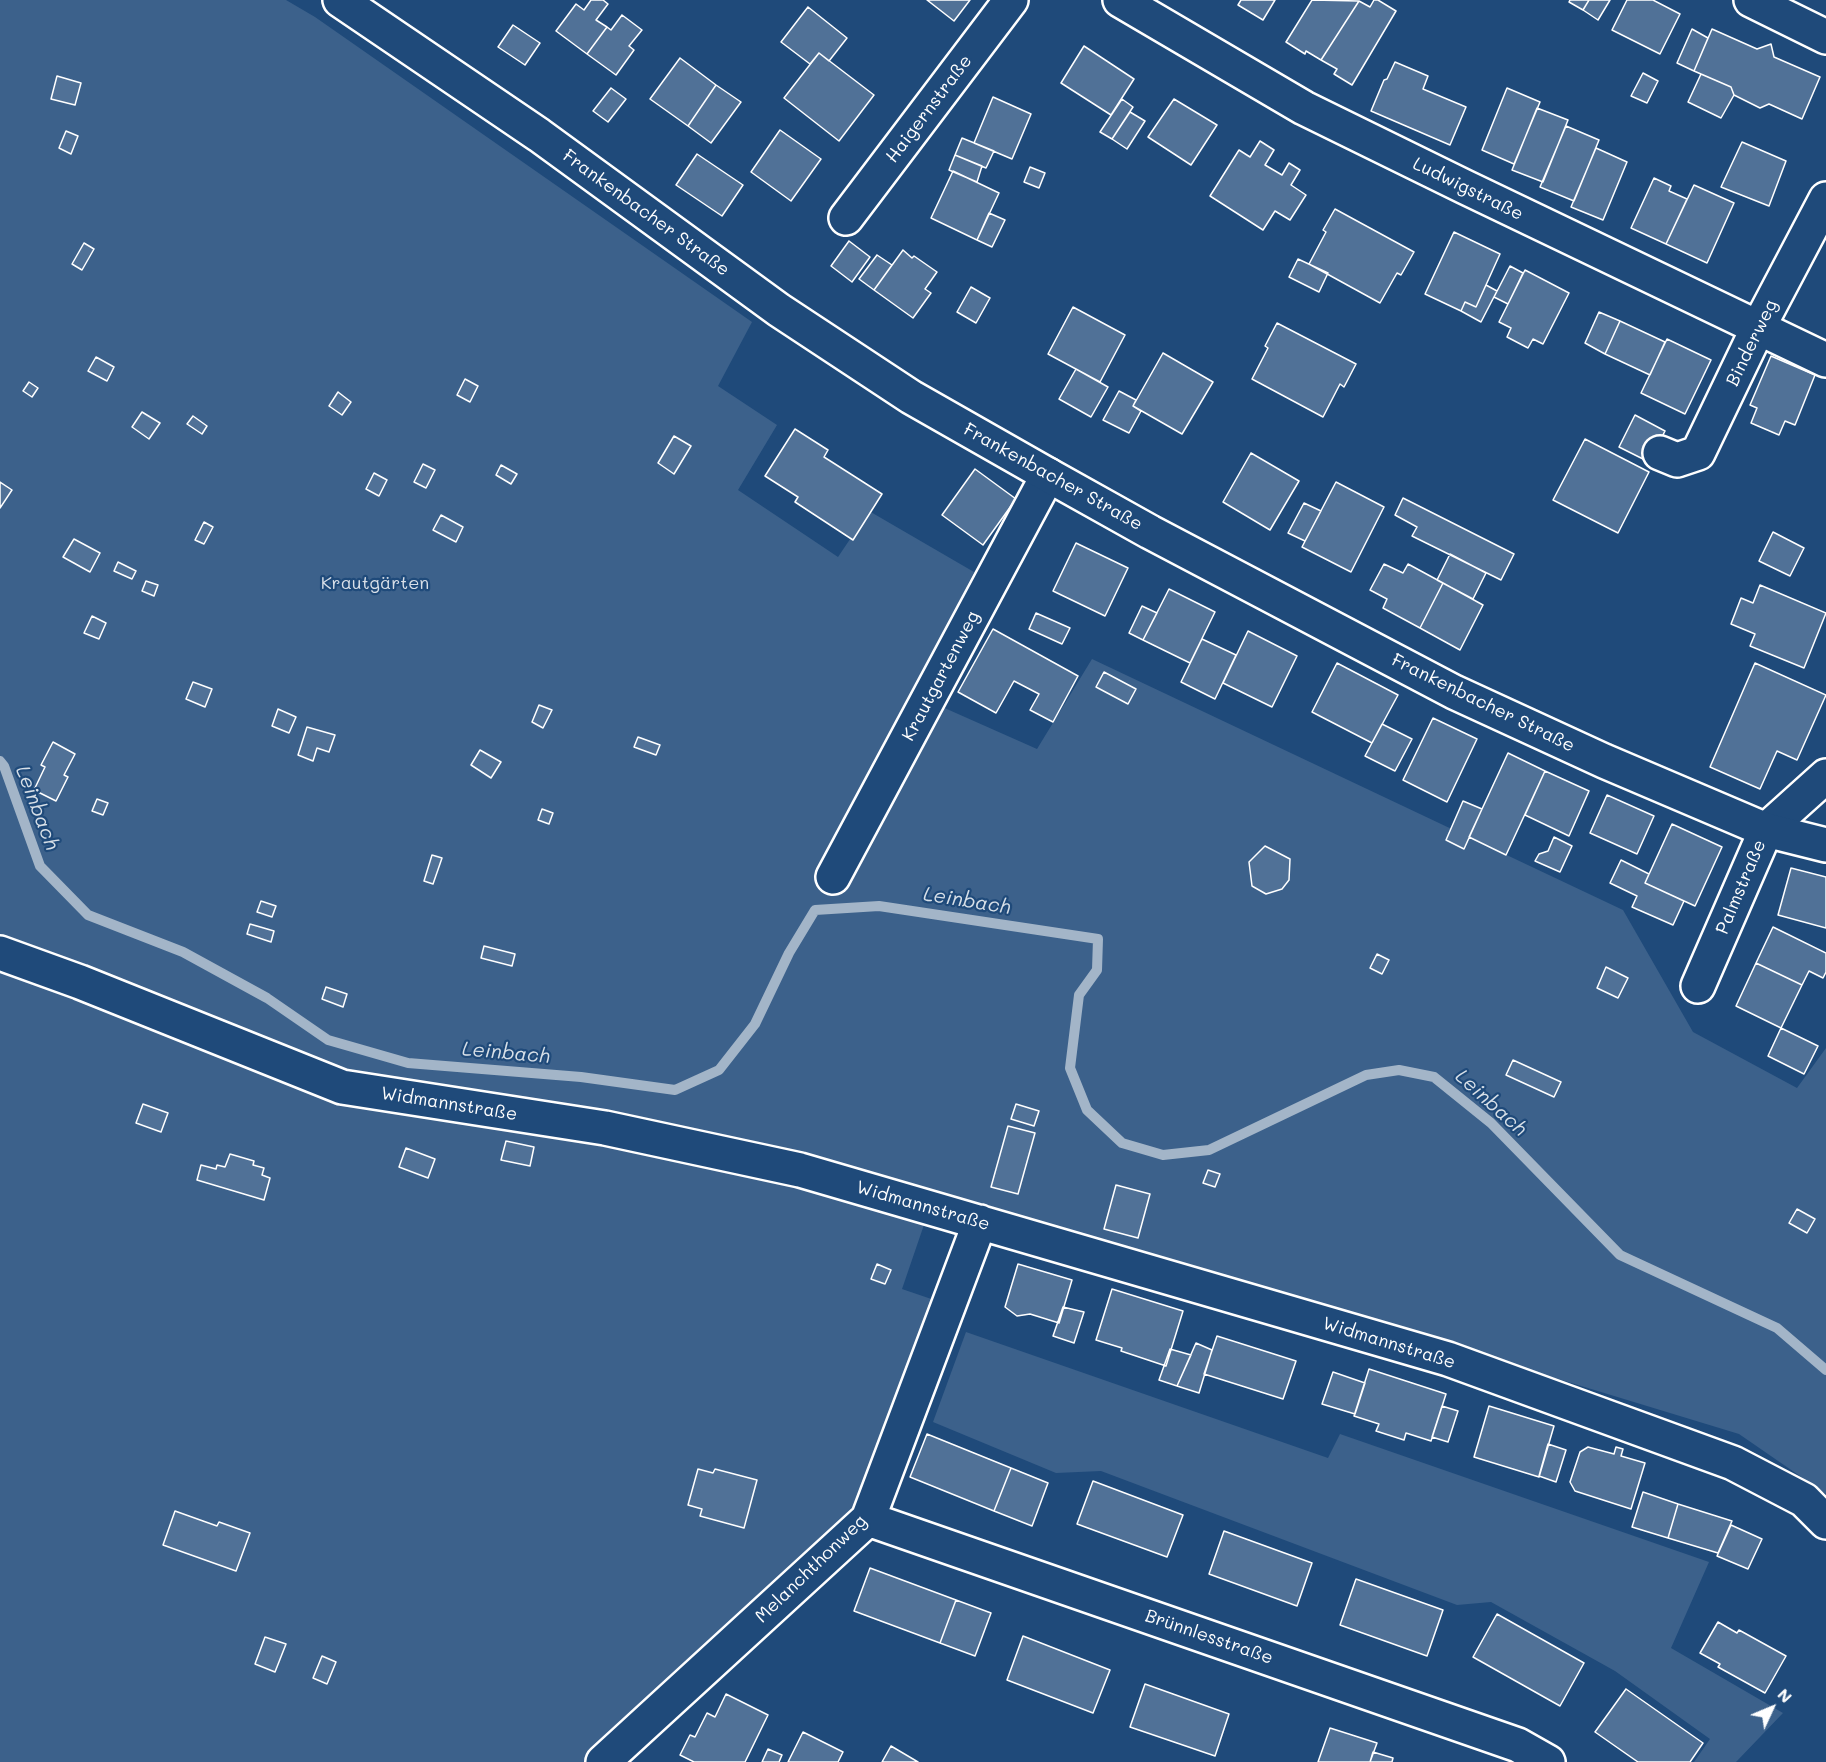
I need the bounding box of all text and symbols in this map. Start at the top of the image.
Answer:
street label: Haigernstraße [881,51,977,167]
street label: Frankenbacher Straße [558,145,734,281]
street label: Ludwigstraße [1409,153,1527,225]
street label: Binderweg [1722,296,1782,390]
street label: Frankenbacher Straße [960,419,1146,535]
park label: Krautgärten [321,572,429,594]
street label: Krautgartenweg [898,607,984,745]
street label: Frankenbacher Straße [1388,649,1578,757]
water label: Leinbach [10,762,64,854]
street label: Palmstraße [1711,837,1771,937]
water label: Leinbach [921,882,1013,920]
water label: Leinbach [461,1037,551,1069]
water label: Leinbach [1450,1065,1532,1141]
street label: Widmannstraße [379,1083,519,1125]
street label: Widmannstraße [854,1177,992,1235]
street label: Widmannstraße [1320,1313,1458,1373]
street label: Melanchthonweg [751,1510,871,1628]
street label: Brünnlesstraße [1142,1605,1276,1669]
north arrow [1742,1678,1802,1738]
text: N [1774,1683,1797,1707]

